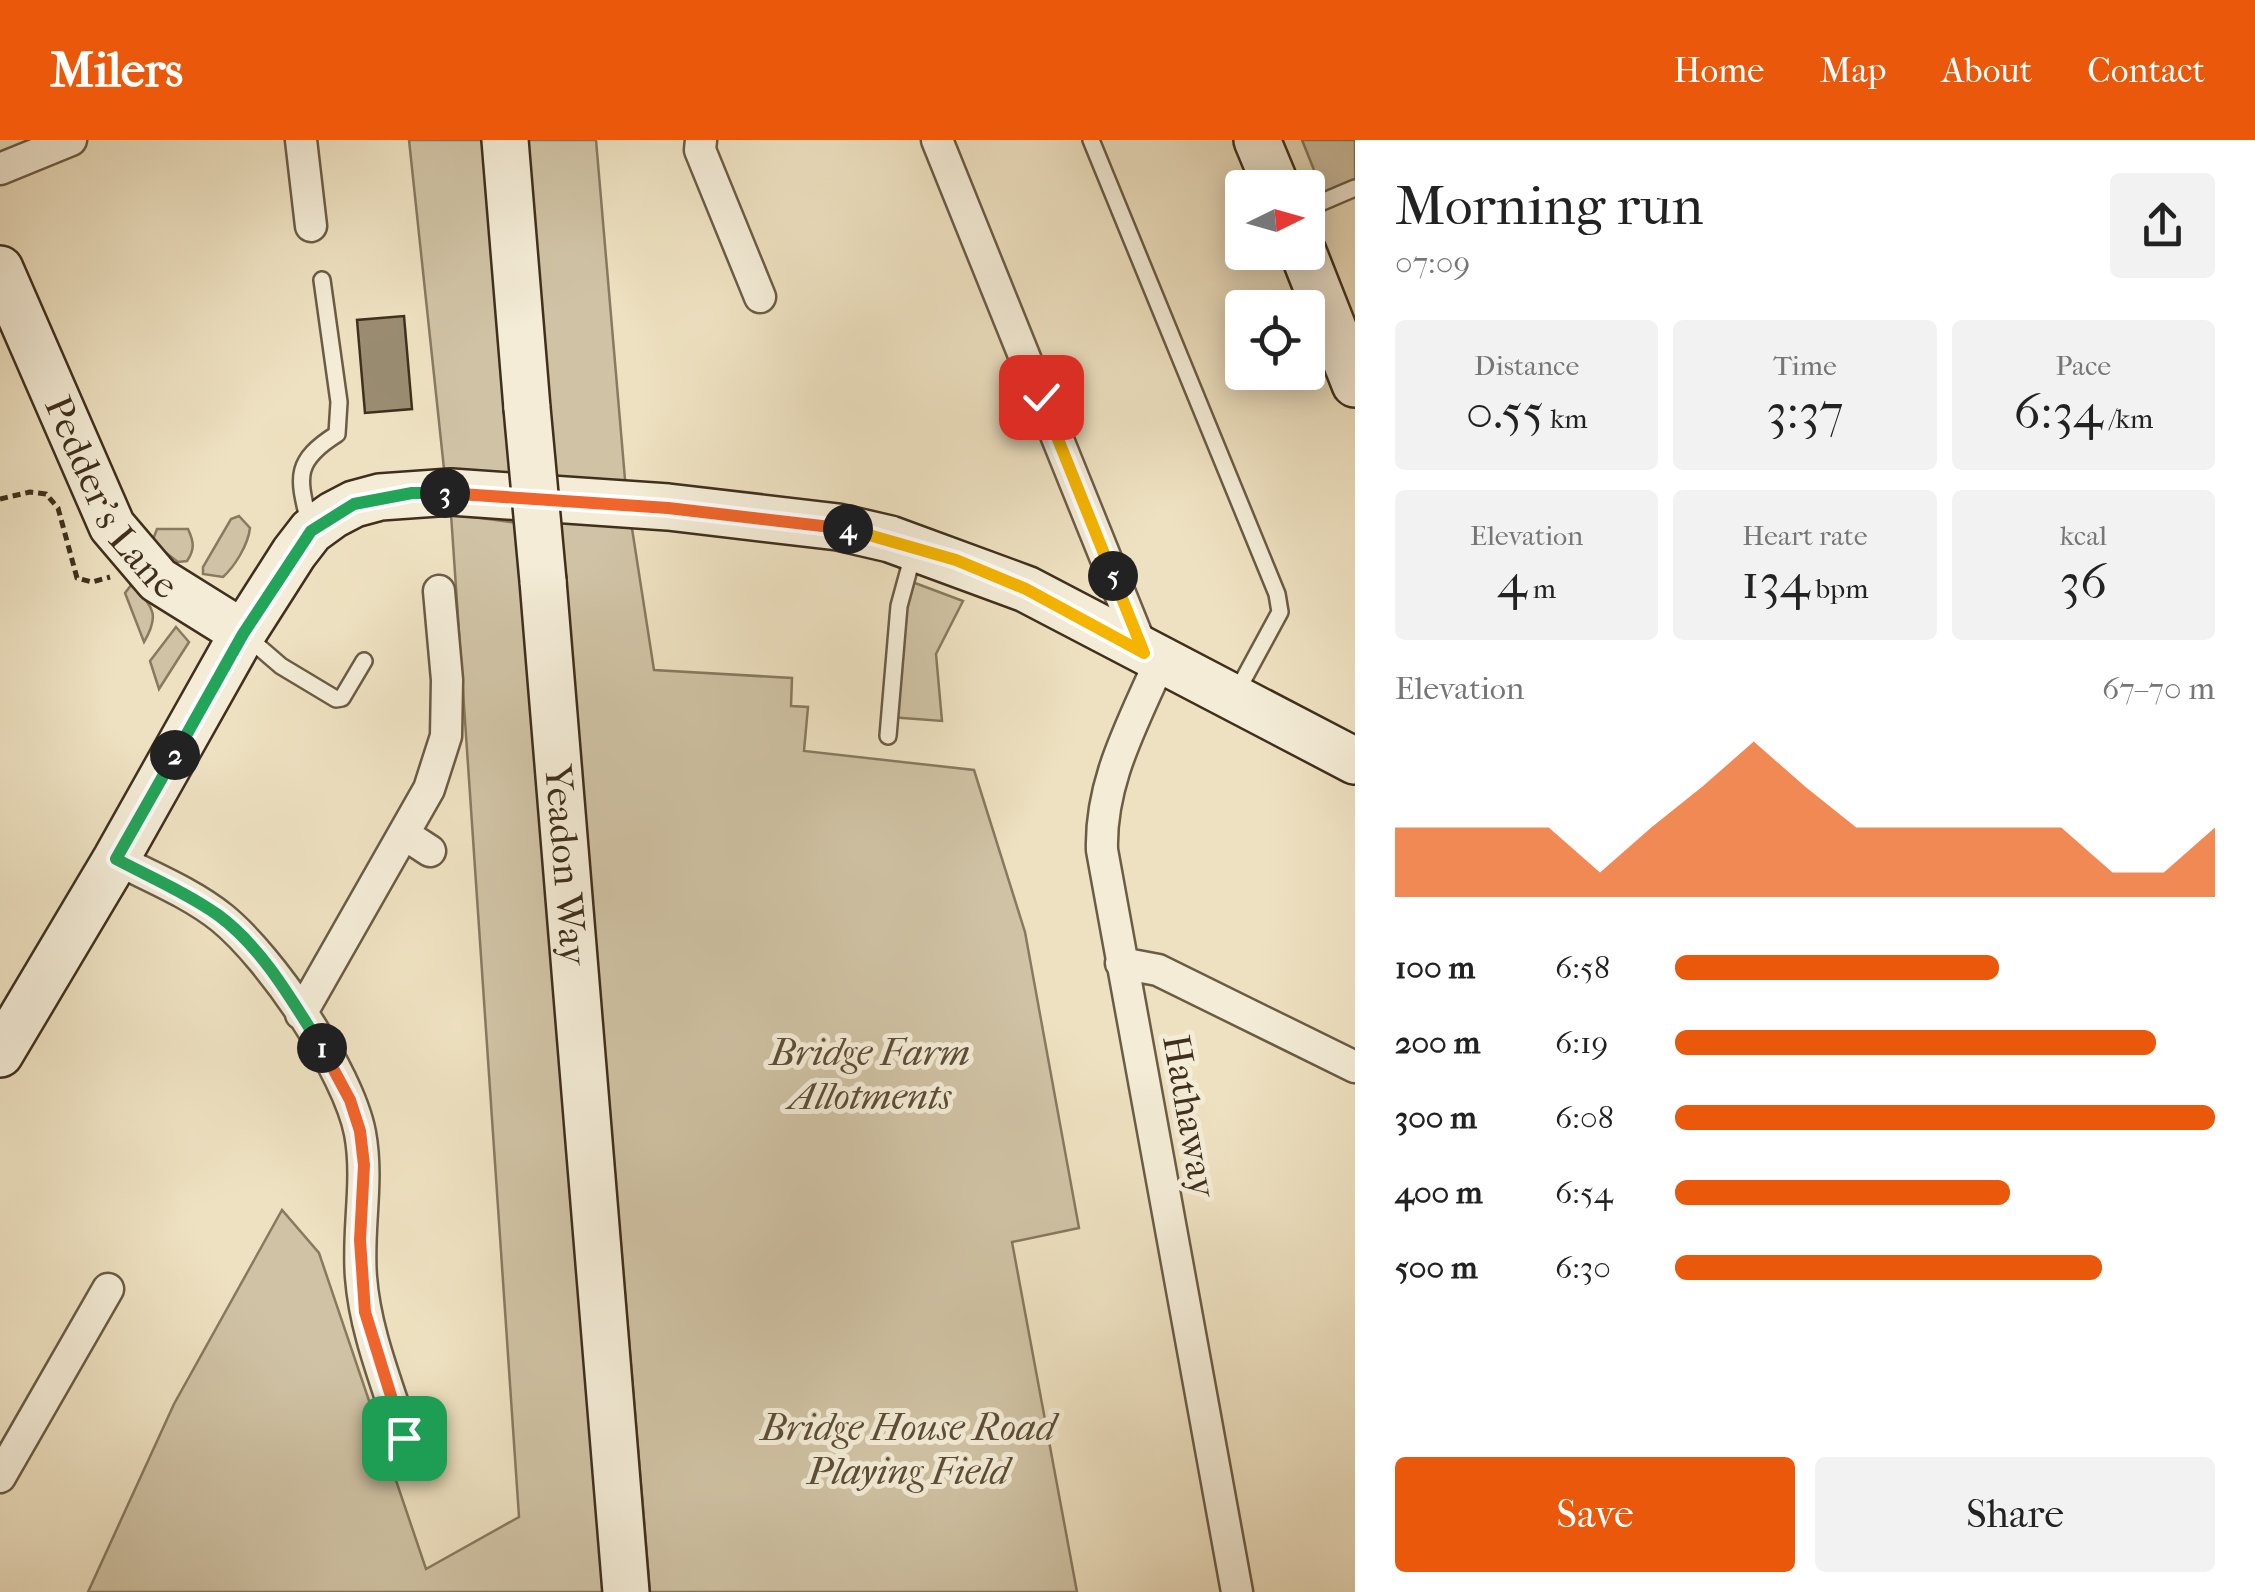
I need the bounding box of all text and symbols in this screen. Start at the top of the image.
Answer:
text: Milers [50,42,183,98]
text: Home [1673,50,1764,91]
text: Map [1819,50,1887,91]
text: About [1942,50,2032,91]
text: Contact [2087,50,2205,91]
north arrow [1225,170,1325,270]
map controls [1225,170,1325,390]
button: share [2110,173,2215,278]
text: Morning run [1395,174,1703,238]
text: 07:09 [1395,244,1470,281]
button: locate [1225,290,1325,390]
text: Distance [1474,349,1579,382]
text: Time [1773,349,1837,382]
text: Pace [2055,349,2111,382]
pin [999,355,1084,440]
icon: check [1014,370,1069,425]
text: 0.55 [1466,382,1544,441]
text: 3:37 [1766,382,1844,441]
text: 6:34 [2013,382,2103,441]
street label: Pedder's Lane [35,389,185,609]
text: km [1544,402,1588,435]
text: /km [2103,402,2153,435]
pin: 3 [420,468,470,518]
text: 3 [439,476,451,509]
pin: 4 [823,504,873,554]
text: 4 [840,512,856,545]
text: Elevation [1470,519,1583,552]
text: Heart rate [1742,519,1868,552]
text: kcal [2060,519,2107,552]
pin: 5 [1088,551,1138,601]
text: 4 [1497,552,1527,611]
text: 134 [1742,552,1809,611]
text: 36 [2060,552,2107,611]
text: 5 [1107,559,1119,592]
text: m [1527,572,1556,605]
text: bpm [1809,572,1868,605]
text: Elevation [1395,670,1524,707]
text: 67–70 m [2102,670,2215,707]
pin: 2 [150,730,200,780]
text: 2 [168,738,182,771]
street label: Yeadon Way [535,762,597,969]
text: 100 m [1395,949,1475,986]
text: 6:58 [1555,949,1610,986]
pin: 1 [297,1023,347,1073]
text: 200 m [1395,1024,1480,1061]
text: 6:19 [1555,1024,1608,1061]
park label: Bridge Farm Allotments [768,1030,970,1119]
text: 1 [317,1031,327,1064]
street label: Hathaway [1153,1031,1226,1203]
text: 300 m [1395,1099,1477,1136]
text: 6:08 [1555,1099,1614,1136]
text: 400 m [1395,1174,1483,1211]
text: 6:54 [1555,1174,1613,1211]
text: 500 m [1395,1249,1478,1286]
text: 6:30 [1555,1249,1611,1286]
pin [362,1396,447,1481]
park label: Bridge House Road Playing Field [759,1405,1060,1494]
icon: arrive [377,1411,432,1466]
button: Save [1395,1457,1795,1572]
button: Share [1815,1457,2215,1572]

